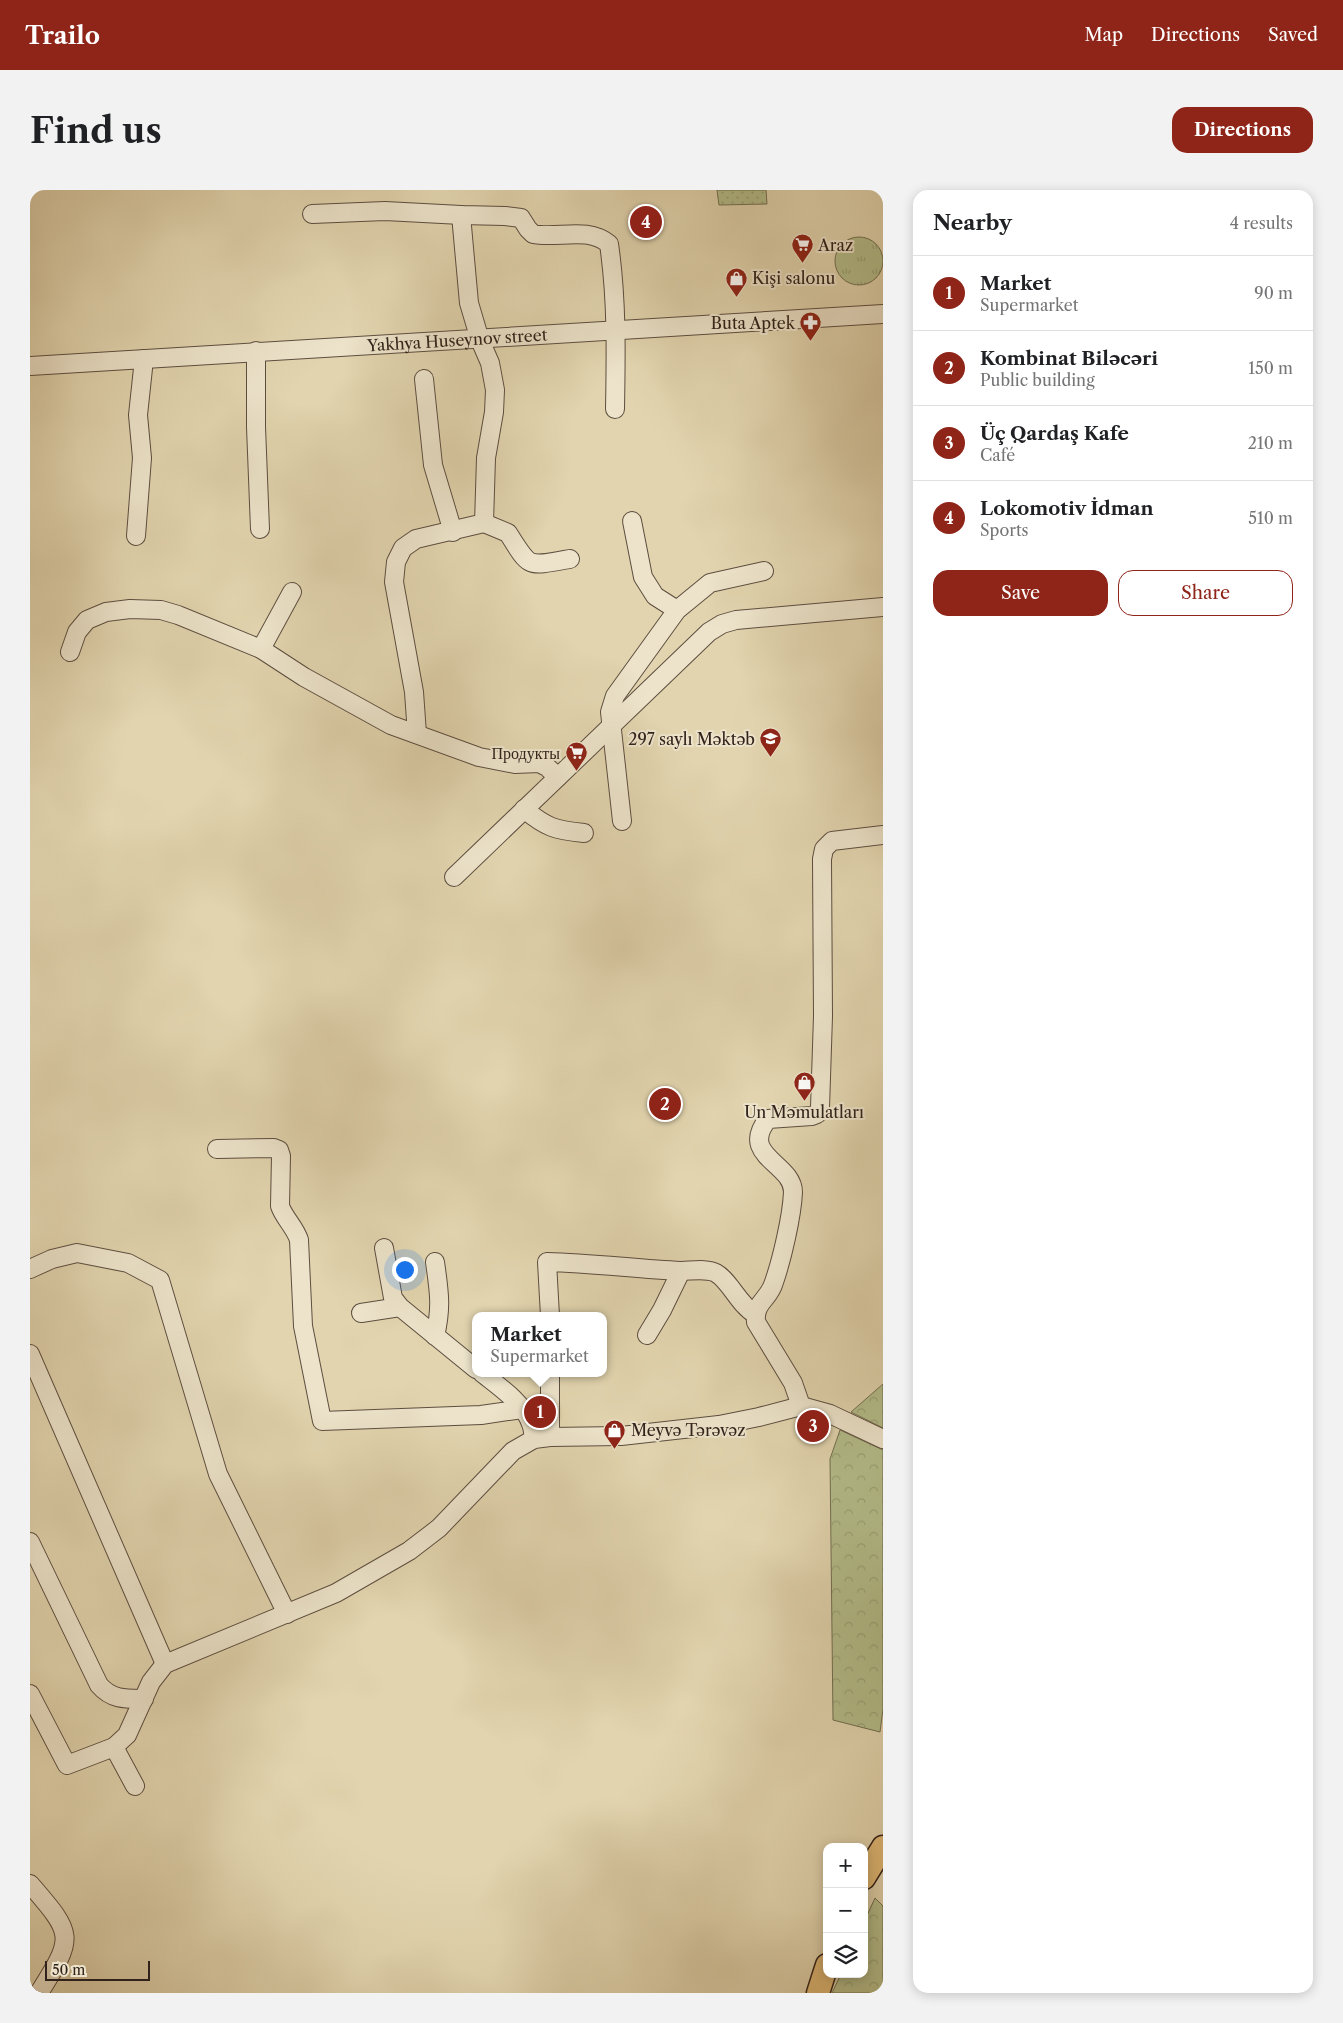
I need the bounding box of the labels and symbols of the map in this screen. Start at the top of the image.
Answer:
pin: 4 [630,203,662,241]
supermarket icon: Araz [790,233,814,264]
place label: Araz [817,235,853,255]
shop icon: Kişi salonu [724,266,748,297]
place label: Kişi salonu [752,268,835,288]
pharmacy icon: Buta Aptek [799,311,823,342]
place label: Buta Aptek [711,313,796,333]
street label: Yakhya Huseynov street [366,324,548,355]
school or university icon: 297 saylı Məktəb [759,727,783,758]
place label: 297 saylı Məktəb [628,729,755,749]
supermarket icon: Продукты [564,741,588,772]
place label: Продукты [491,743,560,763]
shop icon: Un Məmulatları [792,1071,816,1102]
pin: 2 [649,1085,681,1123]
place label: Un Məmulatları [744,1102,864,1122]
your location [392,1257,418,1283]
pin: 1 [524,1393,556,1431]
pin: 3 [797,1407,829,1445]
shop icon: Meyvə Tərəvəz [603,1418,627,1449]
place label: Meyvə Tərəvəz [631,1420,746,1440]
scale bar [45,1958,150,1981]

